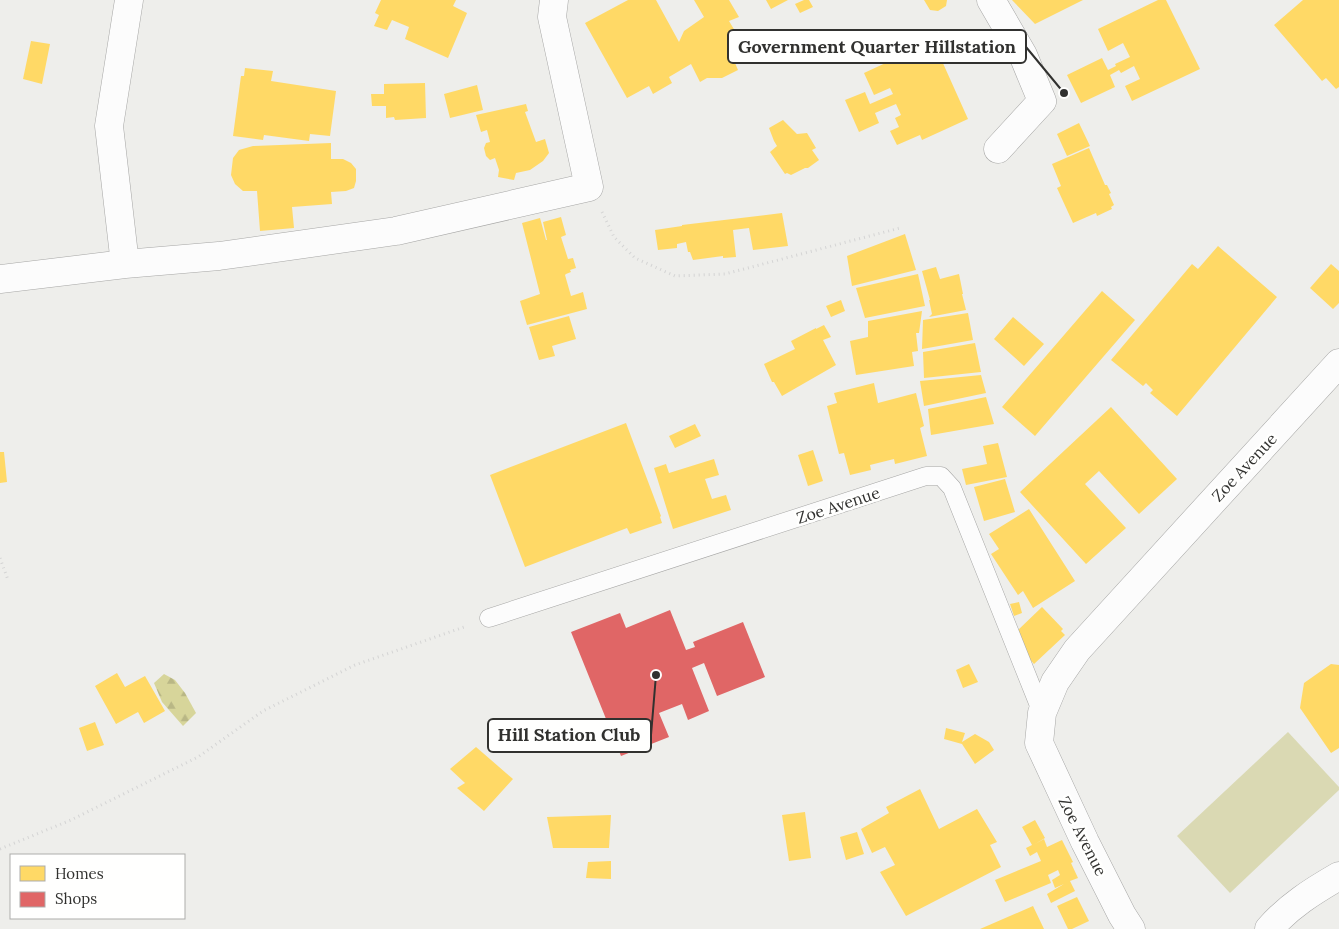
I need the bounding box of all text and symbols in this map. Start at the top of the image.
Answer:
callout: Government Quarter Hillstation [728,30,1026,63]
text: Government Quarter Hillstation [738,35,1017,58]
street label: Zoe Avenue [1207,428,1281,505]
street label: Zoe Avenue [794,482,882,528]
callout: Hill Station Club [488,719,651,752]
text: Hill Station Club [498,723,640,746]
street label: Zoe Avenue [1054,793,1112,879]
legend [10,854,185,919]
text: Homes [55,864,104,883]
text: Shops [55,889,97,908]

